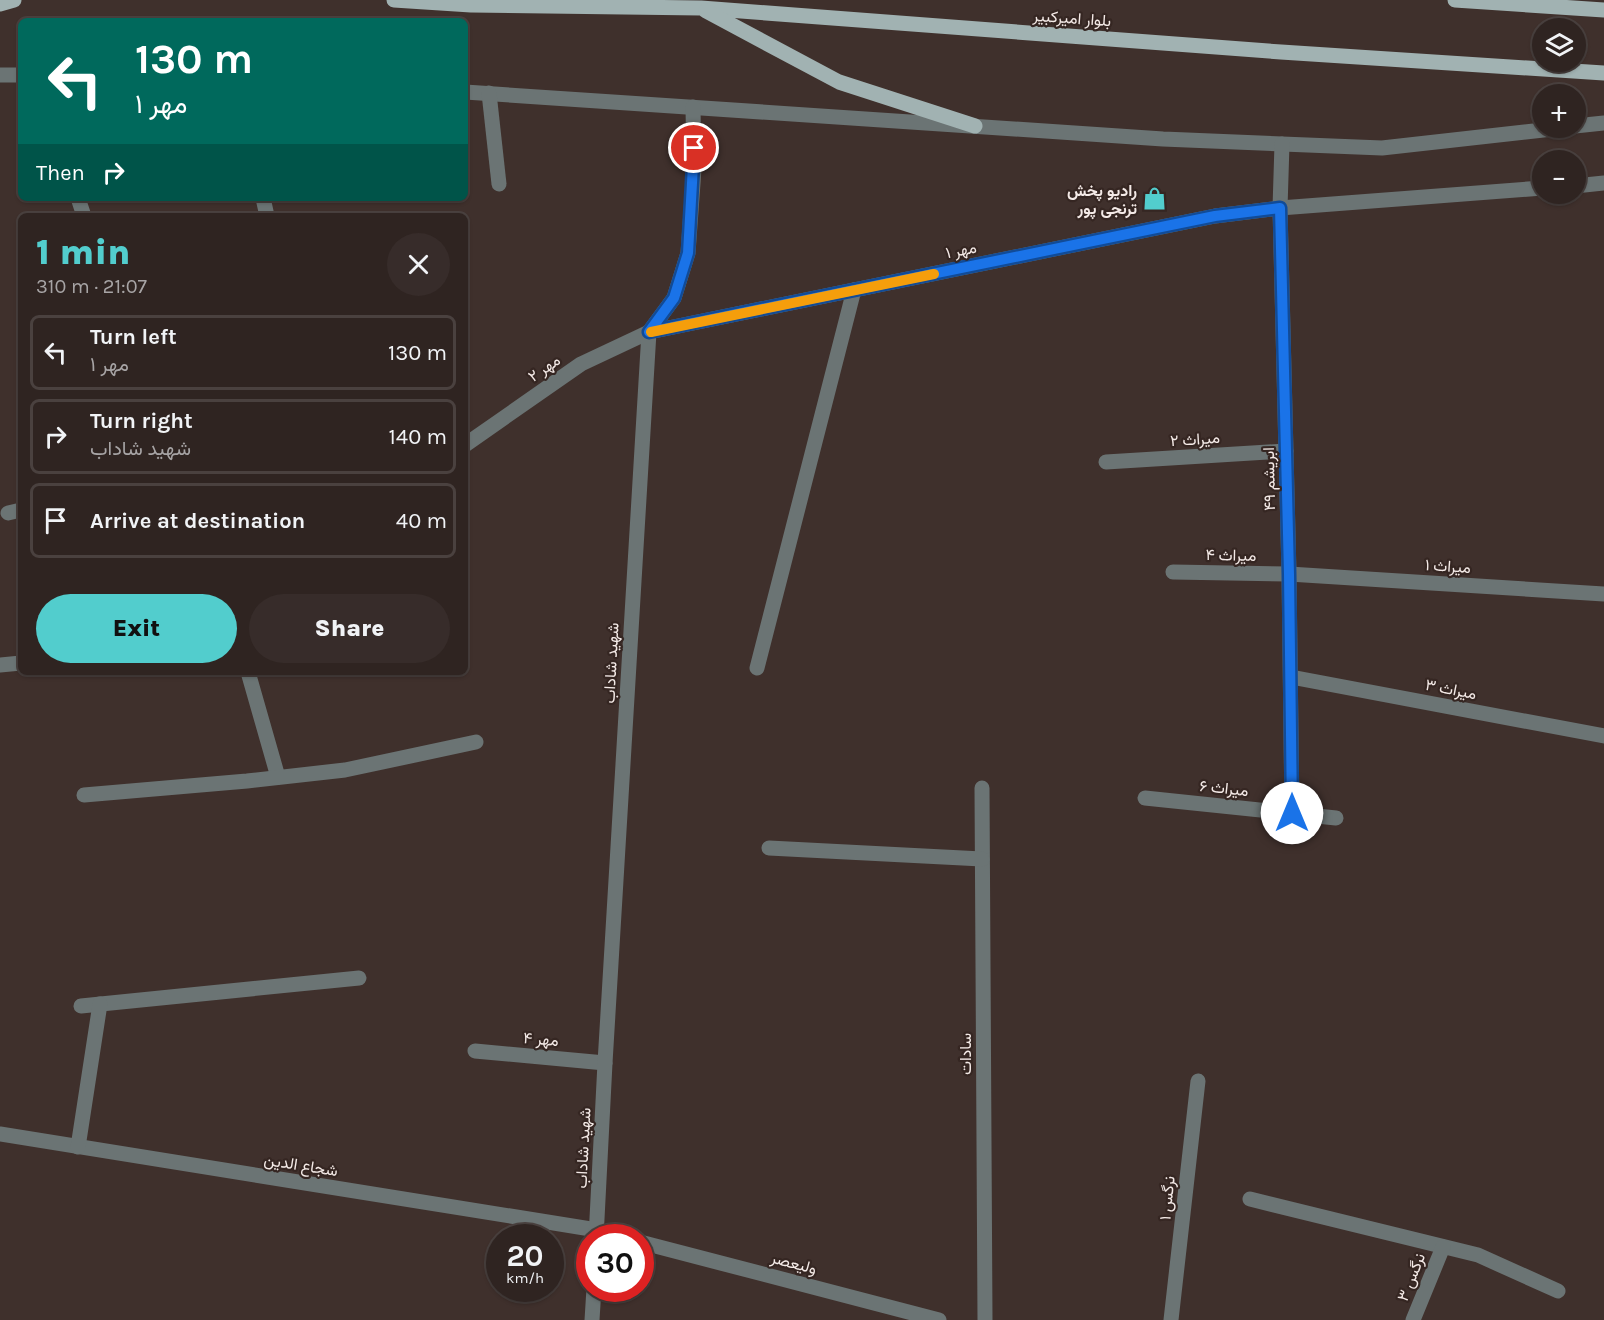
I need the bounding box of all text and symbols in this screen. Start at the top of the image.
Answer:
street label: بلوار امیرکبیر [1031,6,1112,31]
map controls [1532,18,1586,204]
button: layers [1532,18,1586,72]
text: 130 m [135,34,253,84]
icon: left [36,42,114,120]
button: + [1532,84,1586,138]
text: مهر ۱ [135,88,187,120]
pin [668,122,719,173]
icon: arrive [677,131,710,164]
button: − [1532,150,1586,204]
icon: right [97,156,130,189]
text: Then [36,160,85,186]
place label: رادیو پخش ترنجی پور [1067,181,1137,220]
shop icon: رادیو پخش ترنجی پور [1142,186,1168,212]
text: 1 min [36,231,130,273]
button: close [387,233,450,296]
street label: مهر ۱ [944,237,978,264]
text: 310 m · 21:07 [36,275,147,298]
text: Turn left [90,324,177,350]
icon: left [39,336,72,369]
text: 130 m [388,340,447,366]
street label: مهر ۲ [524,350,564,387]
text: مهر ۱ [90,353,129,376]
text: Turn right [90,408,193,434]
icon: right [39,420,72,453]
text: 140 m [389,424,447,450]
street label: میراث ۲ [1169,428,1221,451]
text: شهید شاداب [90,437,191,460]
street label: ابریشم ۴۹ [1259,447,1280,511]
icon: arrive [39,504,72,537]
text: Arrive at destination [90,508,305,534]
text: 40 m [396,508,447,534]
street label: میراث ۴ [1206,545,1256,566]
street label: میراث ۱ [1424,555,1472,578]
button: Exit [36,594,237,663]
button: Share [249,594,450,663]
street label: شهید شاداب [599,622,624,704]
street label: میراث ۳ [1423,675,1478,704]
street label: میراث ۶ [1198,776,1249,801]
position arrow [1260,781,1324,845]
street label: مهر ۴ [522,1028,560,1051]
street label: سادات [956,1033,975,1075]
street label: شهید شاداب [571,1107,596,1189]
street label: شجاع الدین [262,1150,339,1182]
street label: نرگس ۱ [1155,1175,1180,1221]
speed limit sign: 30 [576,1224,654,1302]
text: 20 [506,1238,544,1274]
street label: ولیعصر [768,1248,819,1279]
street label: نرگس ۳ [1393,1250,1430,1304]
text: km/h [506,1269,544,1287]

